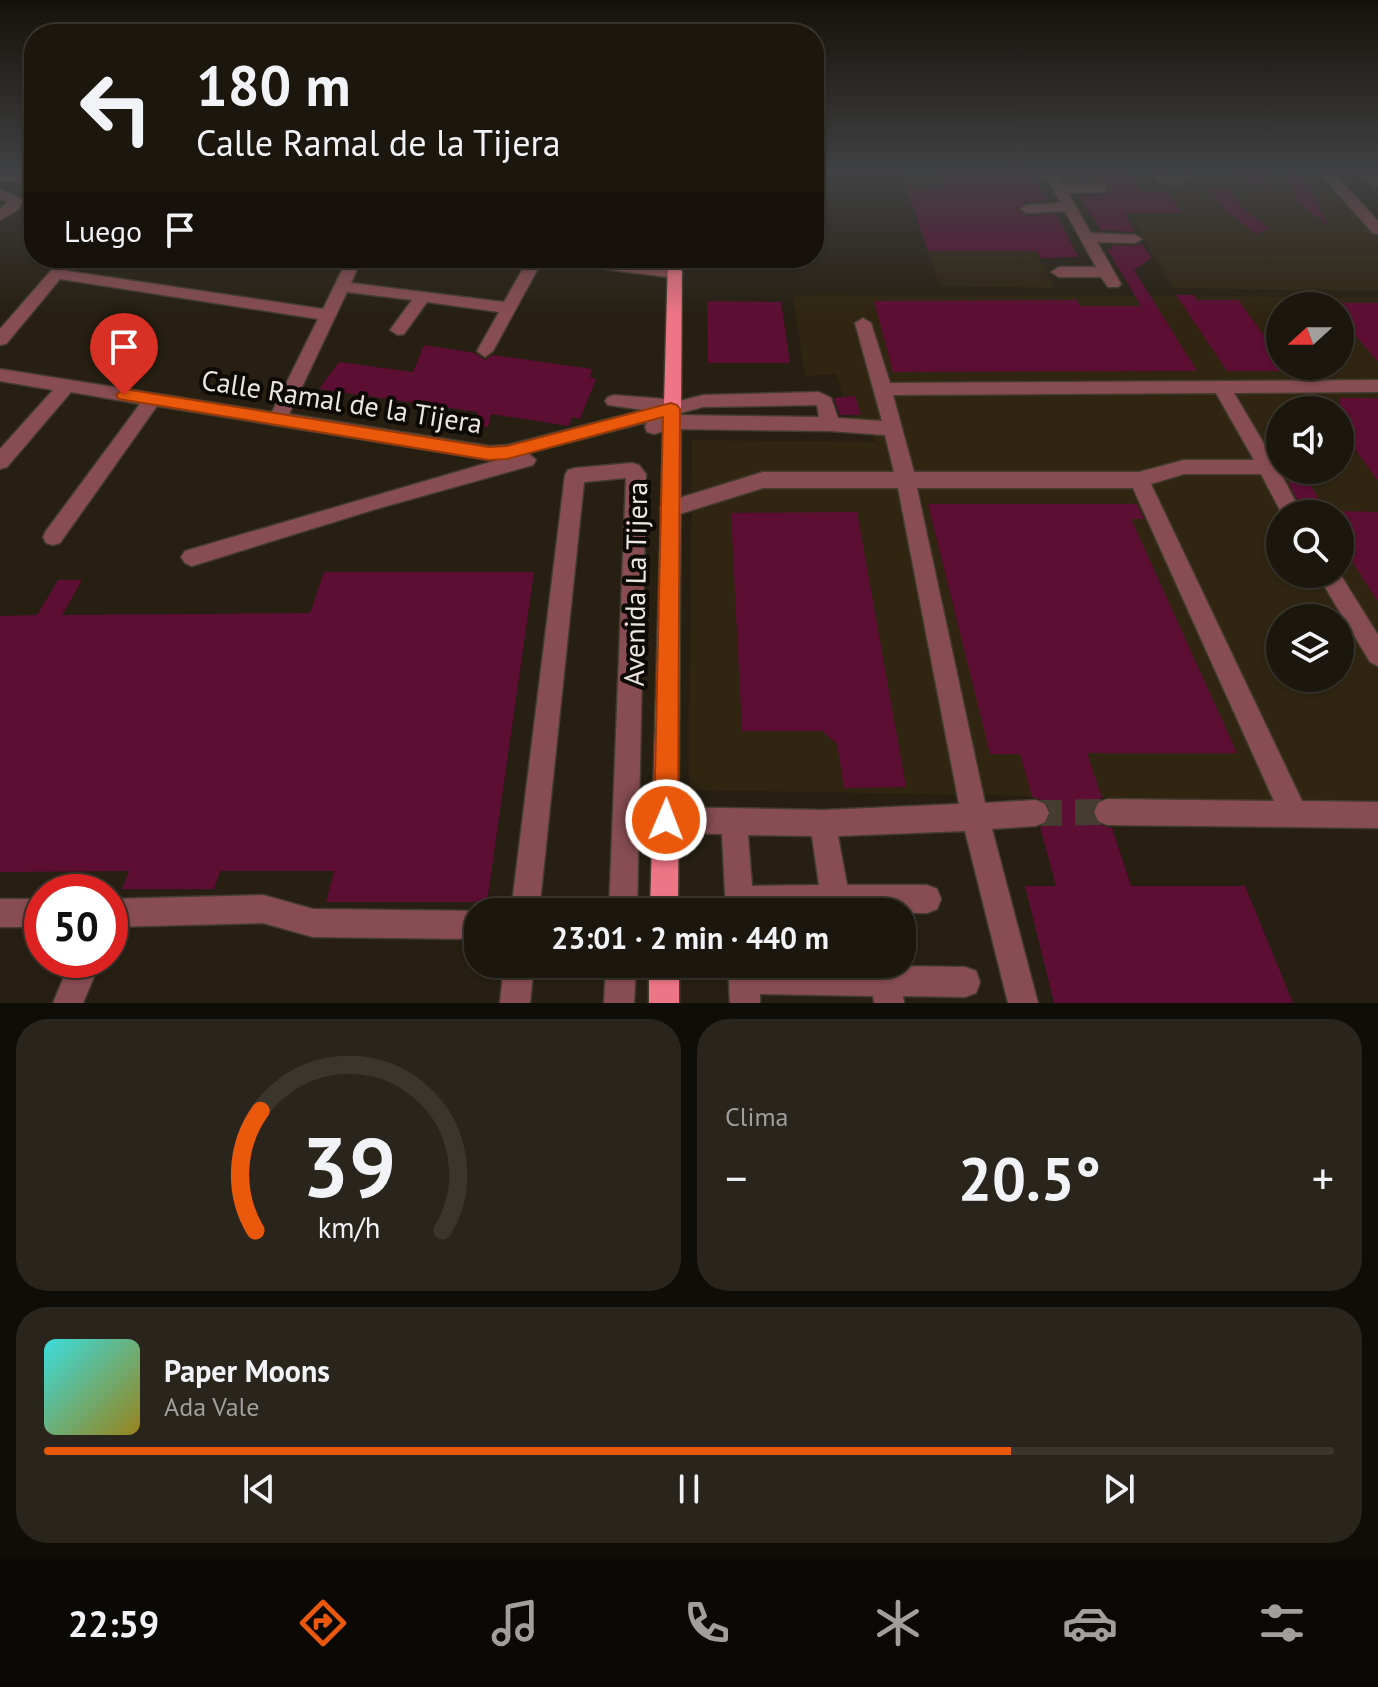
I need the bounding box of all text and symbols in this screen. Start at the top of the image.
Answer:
text: 180 m [196,49,351,121]
icon: left [64,56,168,160]
text: Calle Ramal de la Tijera [196,119,561,166]
icon: arrive [158,208,202,252]
text: Luego [64,211,142,250]
north arrow [1266,292,1354,380]
map controls [1266,292,1354,692]
pin [90,313,158,395]
icon: arrive [102,325,146,369]
street label: Calle Ramal de la Tijera [199,361,485,441]
button: sound [1266,396,1354,484]
street label: Avenida La Tijera [615,481,655,687]
button: search [1266,500,1354,588]
button: layers [1266,604,1354,692]
position arrow [624,778,708,862]
speed limit sign: 50 [24,874,128,978]
text: 23:01 · 2 min · 440 m [551,918,829,957]
text: Clima [725,1100,788,1133]
text: 39 [301,1112,396,1220]
text: 20.5° [958,1139,1101,1217]
text: − [725,1149,747,1206]
text: + [1312,1149,1334,1206]
text: km/h [317,1209,380,1246]
text: Paper Moons [164,1351,330,1390]
text: Ada Vale [164,1390,259,1423]
icon: previous [237,1467,281,1511]
icon: pause [667,1467,711,1511]
icon: next [1097,1467,1141,1511]
icon: directions [295,1595,351,1651]
icon: music [487,1595,543,1651]
icon: phone [679,1595,735,1651]
icon: climate [870,1595,926,1651]
icon: car [1062,1595,1118,1651]
icon: filters [1254,1595,1310,1651]
text: 22:59 [68,1600,159,1647]

